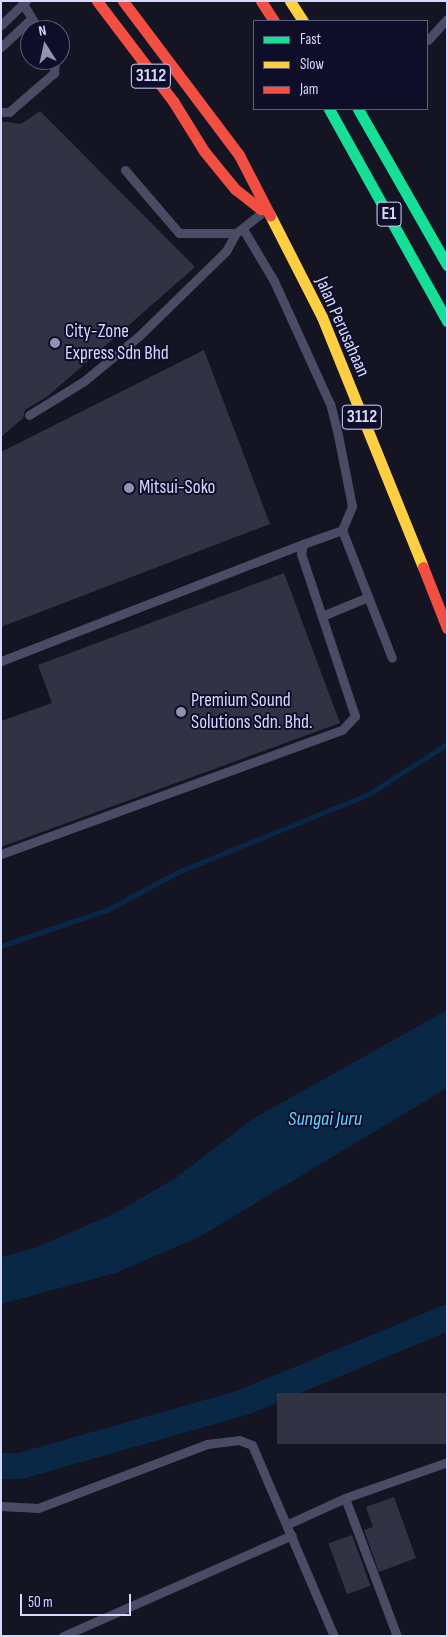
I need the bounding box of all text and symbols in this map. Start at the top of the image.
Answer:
north arrow [20,20,70,70]
legend [253,20,428,110]
text: N [37,22,48,40]
text: Fast [300,30,321,49]
text: Slow [300,55,324,74]
road number: 3112 [130,60,172,92]
text: Jam [300,80,318,99]
road number: E1 [376,198,402,230]
street label: Jalan Perusahaan [310,273,374,381]
place label: City-Zone Express Sdn Bhd [65,321,169,365]
marker: City-Zone Express Sdn Bhd [49,337,61,349]
road number: 3112 [341,402,383,432]
place label: Mitsui-Soko [139,477,215,499]
marker: Mitsui-Soko [123,482,135,494]
place label: Premium Sound Solutions Sdn. Bhd. [191,690,313,734]
marker: Premium Sound Solutions Sdn. Bhd. [175,706,187,718]
water label: Sungai Juru [288,1107,362,1131]
scale bar [22,1584,134,1616]
text: 50 m [28,1593,53,1612]

